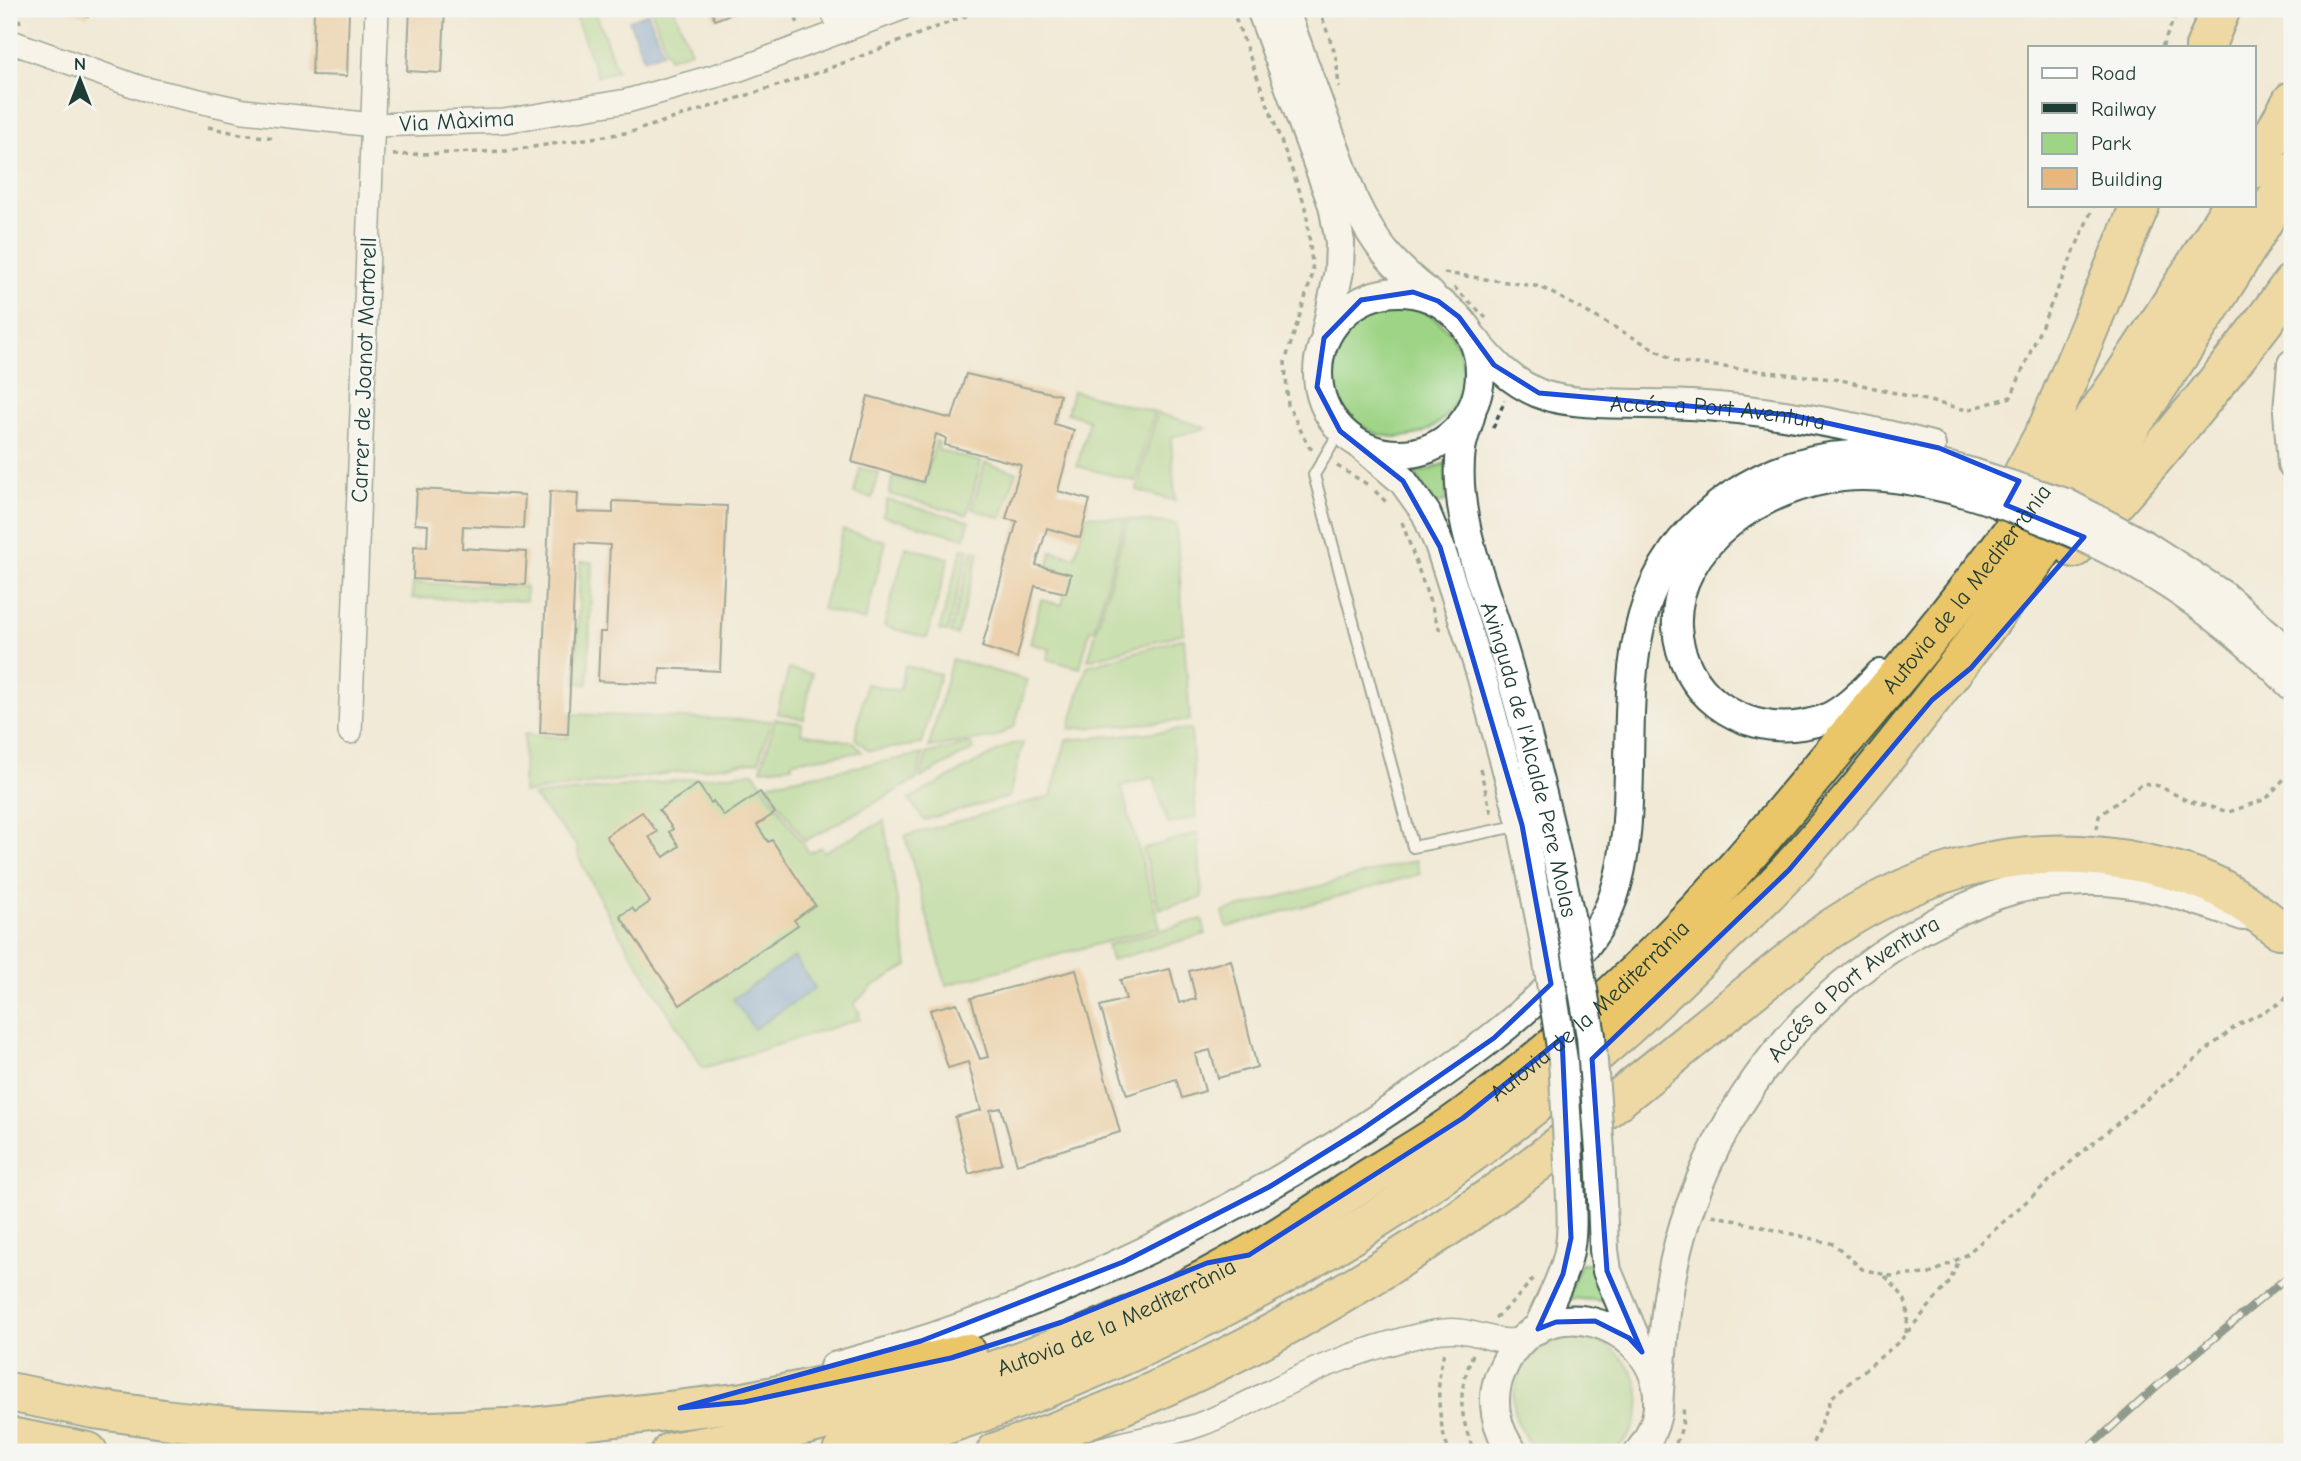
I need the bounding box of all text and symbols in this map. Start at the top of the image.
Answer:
north arrow [46,46,116,116]
legend [2028,46,2256,206]
text: N [74,53,86,75]
text: Road [2091,61,2136,85]
text: Railway [2091,97,2156,121]
street label: Via Màxima [399,105,515,137]
text: Park [2091,131,2131,155]
text: Building [2091,167,2163,191]
street label: Carrer de Joanot Martorell [346,237,382,503]
street label: Accés a Port Aventura [1609,390,1828,435]
street label: Autovia de la Mediterrània [1876,479,2056,699]
street label: Avinguda de l'Alcalde Pere Molas [1475,598,1583,919]
street label: Accés a Port Aventura [1761,909,1944,1067]
street label: Autovia de la Mediterrània [1484,914,1695,1107]
street label: Autovia de la Mediterrània [993,1252,1240,1382]

